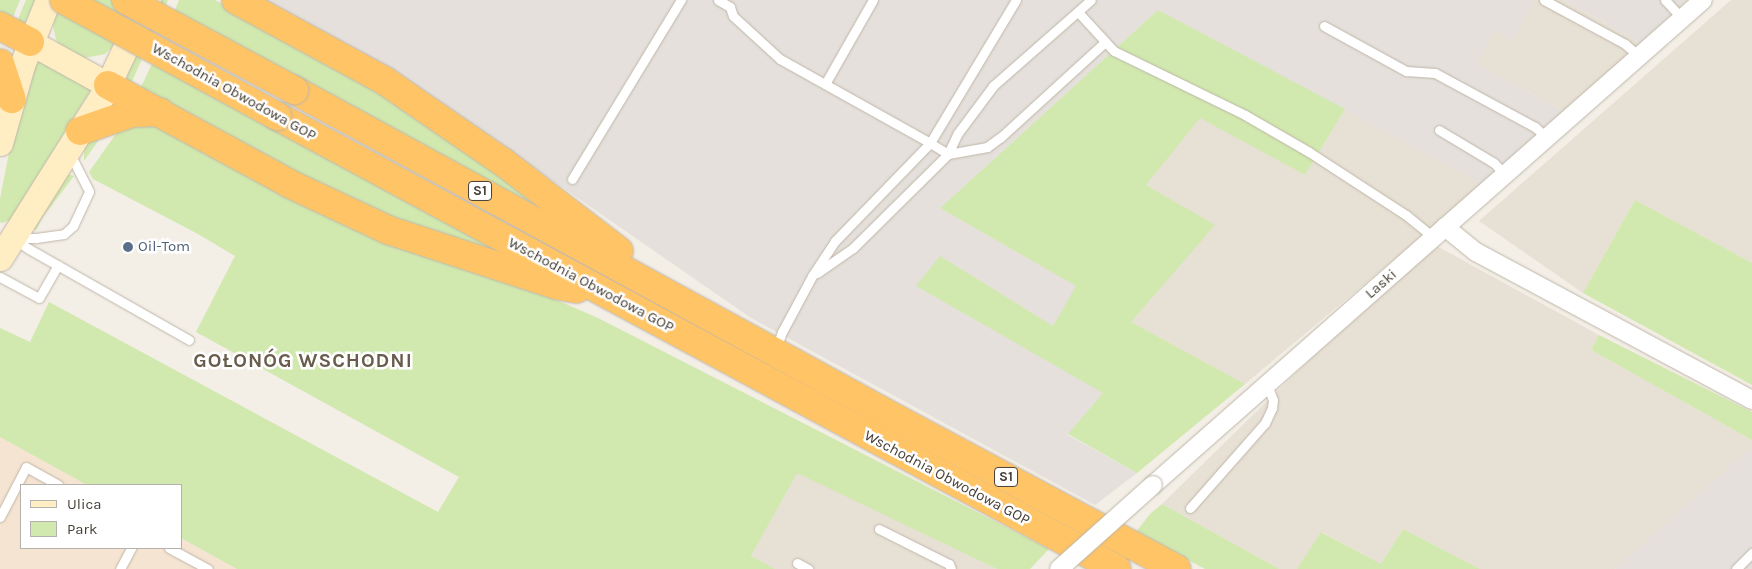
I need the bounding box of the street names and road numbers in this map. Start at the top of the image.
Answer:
street label: Wschodnia Obwodowa GOP [149,39,319,145]
road number: S1 [468,180,492,202]
street label: Wschodnia Obwodowa GOP [505,234,677,336]
street label: Laski [1361,265,1401,303]
street label: Wschodnia Obwodowa GOP [861,427,1033,529]
road number: S1 [994,466,1018,488]

